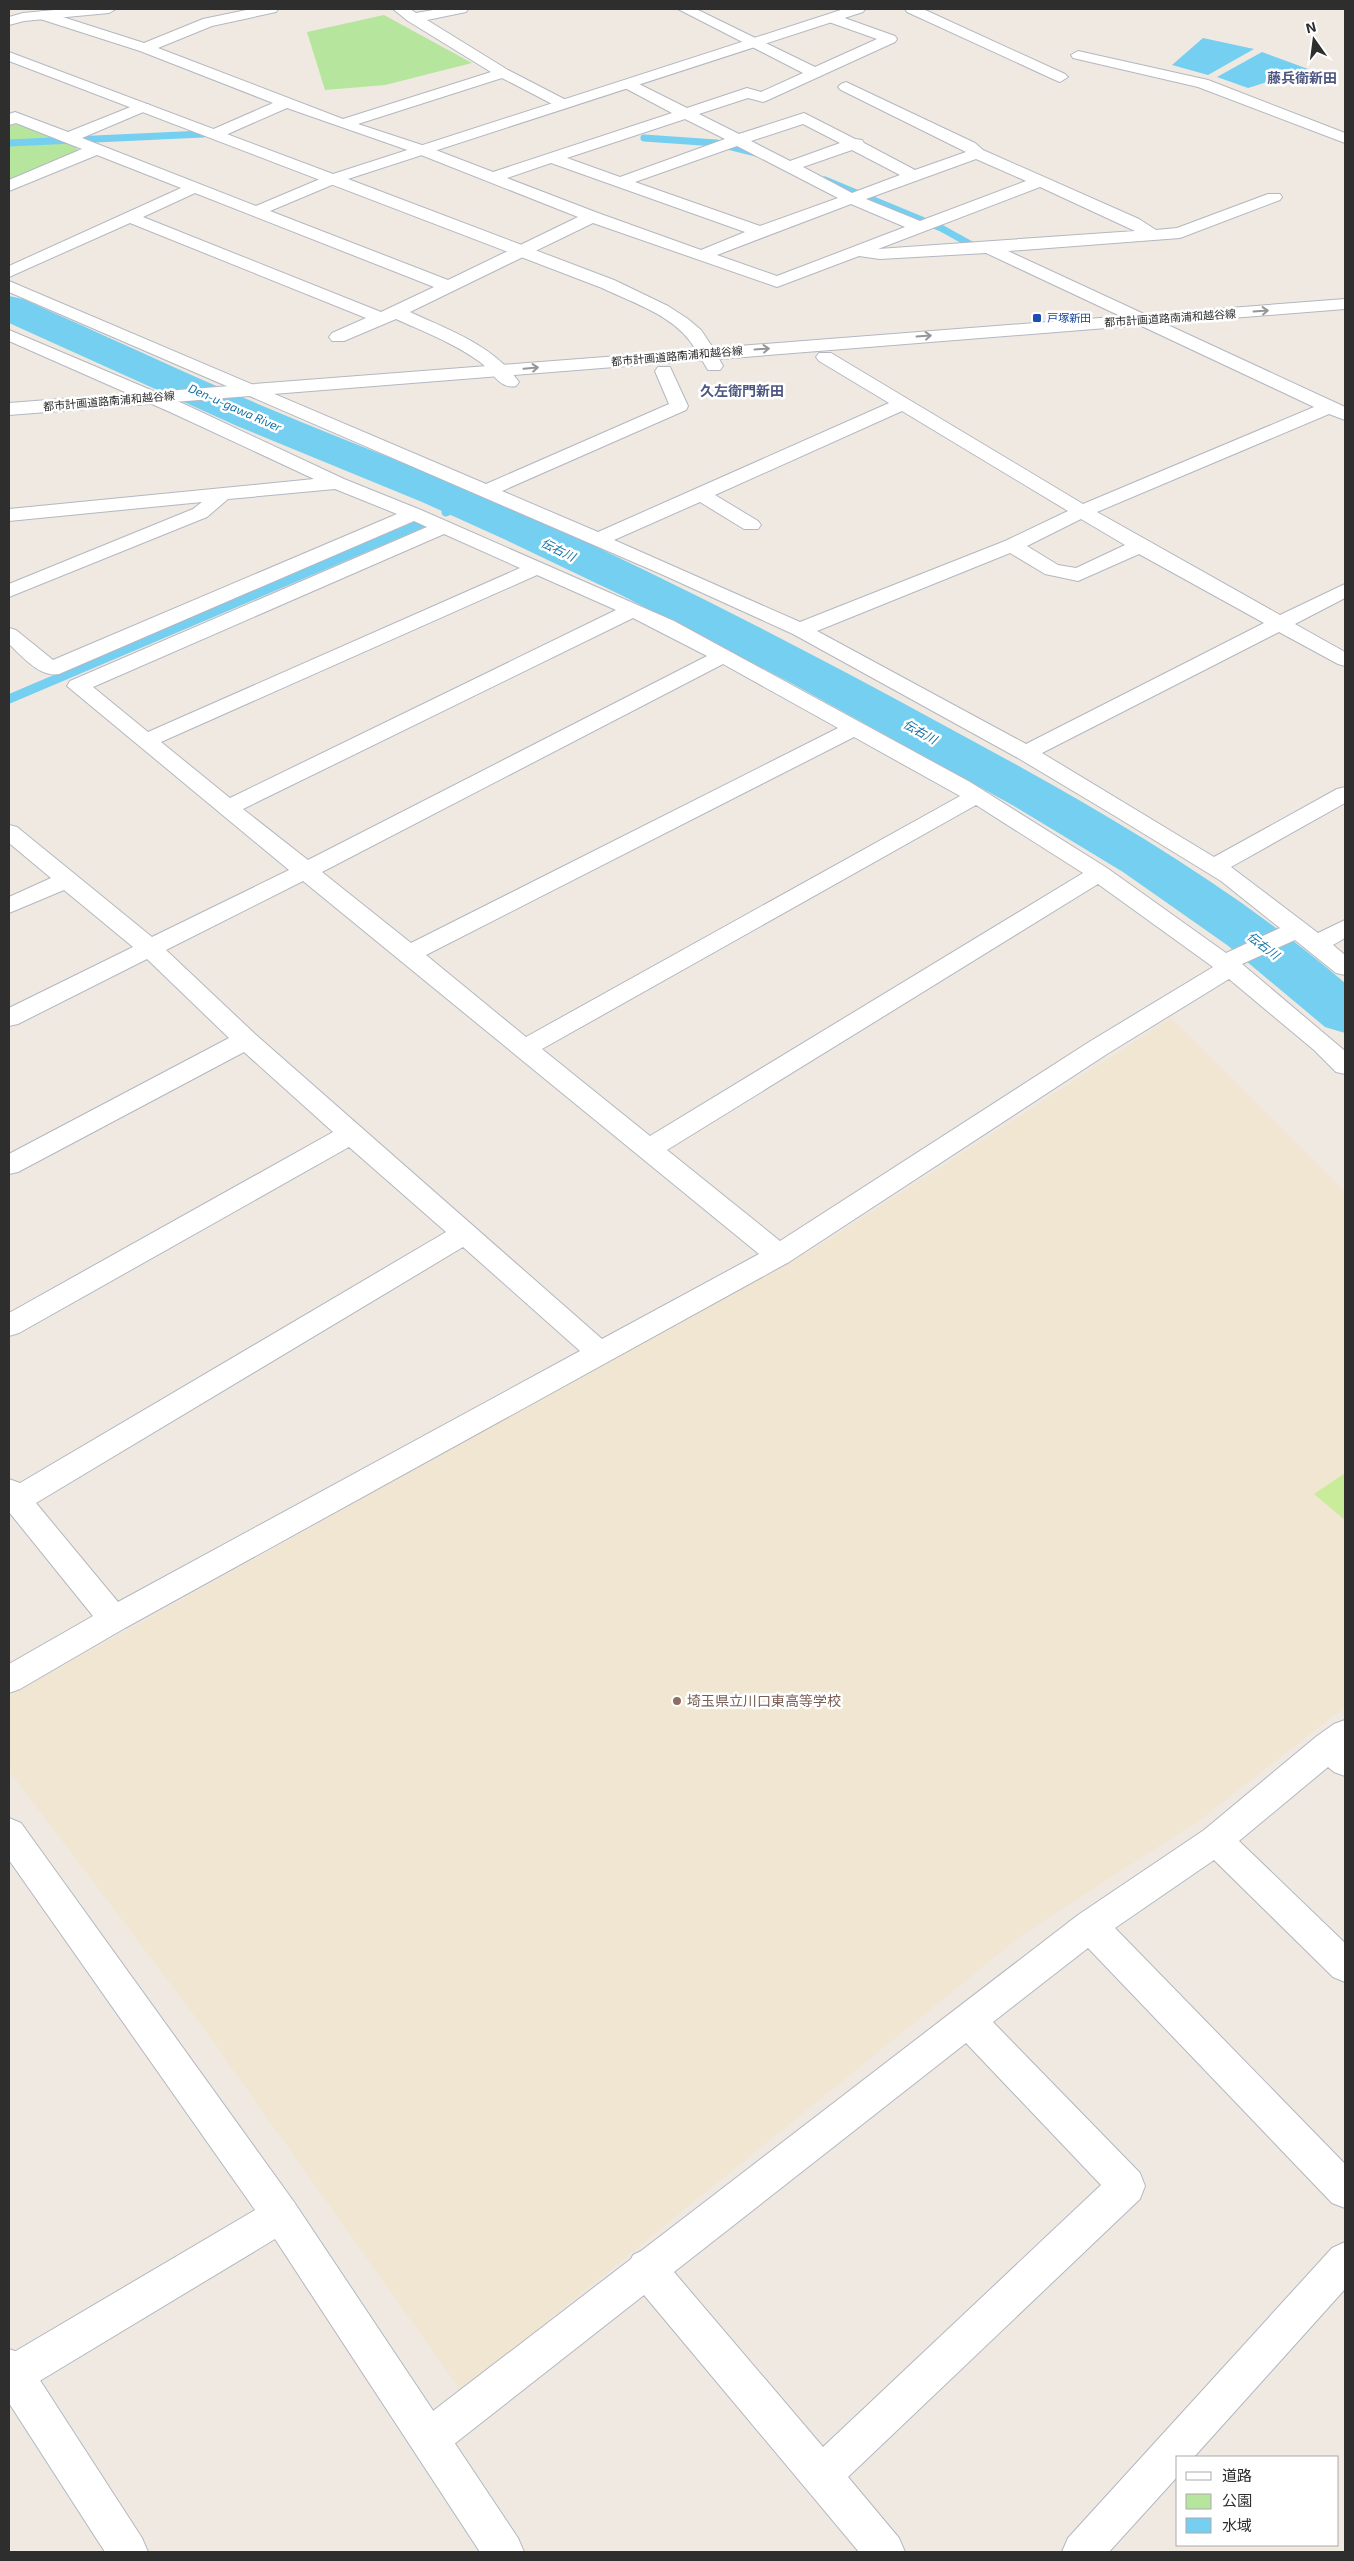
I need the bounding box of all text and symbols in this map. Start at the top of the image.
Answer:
north arrow [1289,15,1339,65]
text: N [1304,17,1318,36]
district label: 藤兵衛新田 [1267,69,1337,86]
street label: 都市計画道路南浦和越谷線 [1104,306,1236,329]
one-way arrow [1252,306,1268,315]
place label: 戸塚新田 [1047,311,1091,324]
marker: 戸塚新田 [1031,312,1043,324]
one-way arrow [916,332,932,341]
street label: 都市計画道路南浦和越谷線 [611,343,743,368]
one-way arrow [754,344,770,353]
one-way arrow [522,363,538,373]
water label: Den-u-gawa River [187,380,284,434]
district label: 久左衛門新田 [700,382,784,399]
street label: 都市計画道路南浦和越谷線 [43,388,175,413]
water label: 伝右川 [539,535,579,564]
water label: 伝右川 [901,716,941,747]
water label: 伝右川 [1245,929,1284,963]
place label: 埼玉県立川口東高等学校 [687,1692,841,1709]
marker: 埼玉県立川口東高等学校 [671,1695,683,1707]
legend [1176,2456,1339,2546]
text: 道路 [1222,2466,1252,2484]
text: 公園 [1222,2491,1252,2509]
text: 水域 [1222,2516,1252,2534]

